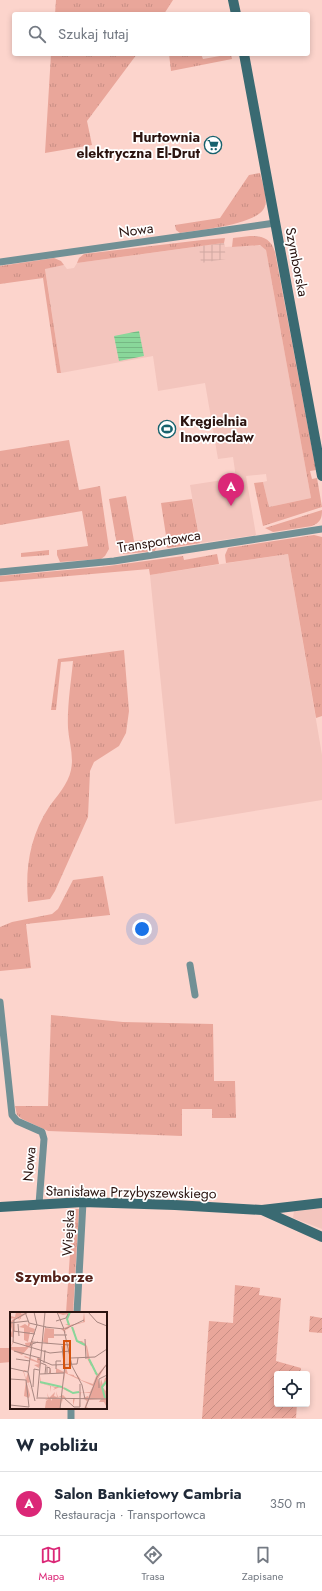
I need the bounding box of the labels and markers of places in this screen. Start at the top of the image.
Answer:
place label: Hurtownia elektryczna El-Drut [77,127,201,163]
supermarket icon: Hurtownia elektryczna El-Drut [203,135,223,155]
place label: Kręgielnia Inowrocław [180,411,254,447]
sports icon: Kręgielnia Inowrocław [157,419,177,439]
pin: A [218,473,244,506]

